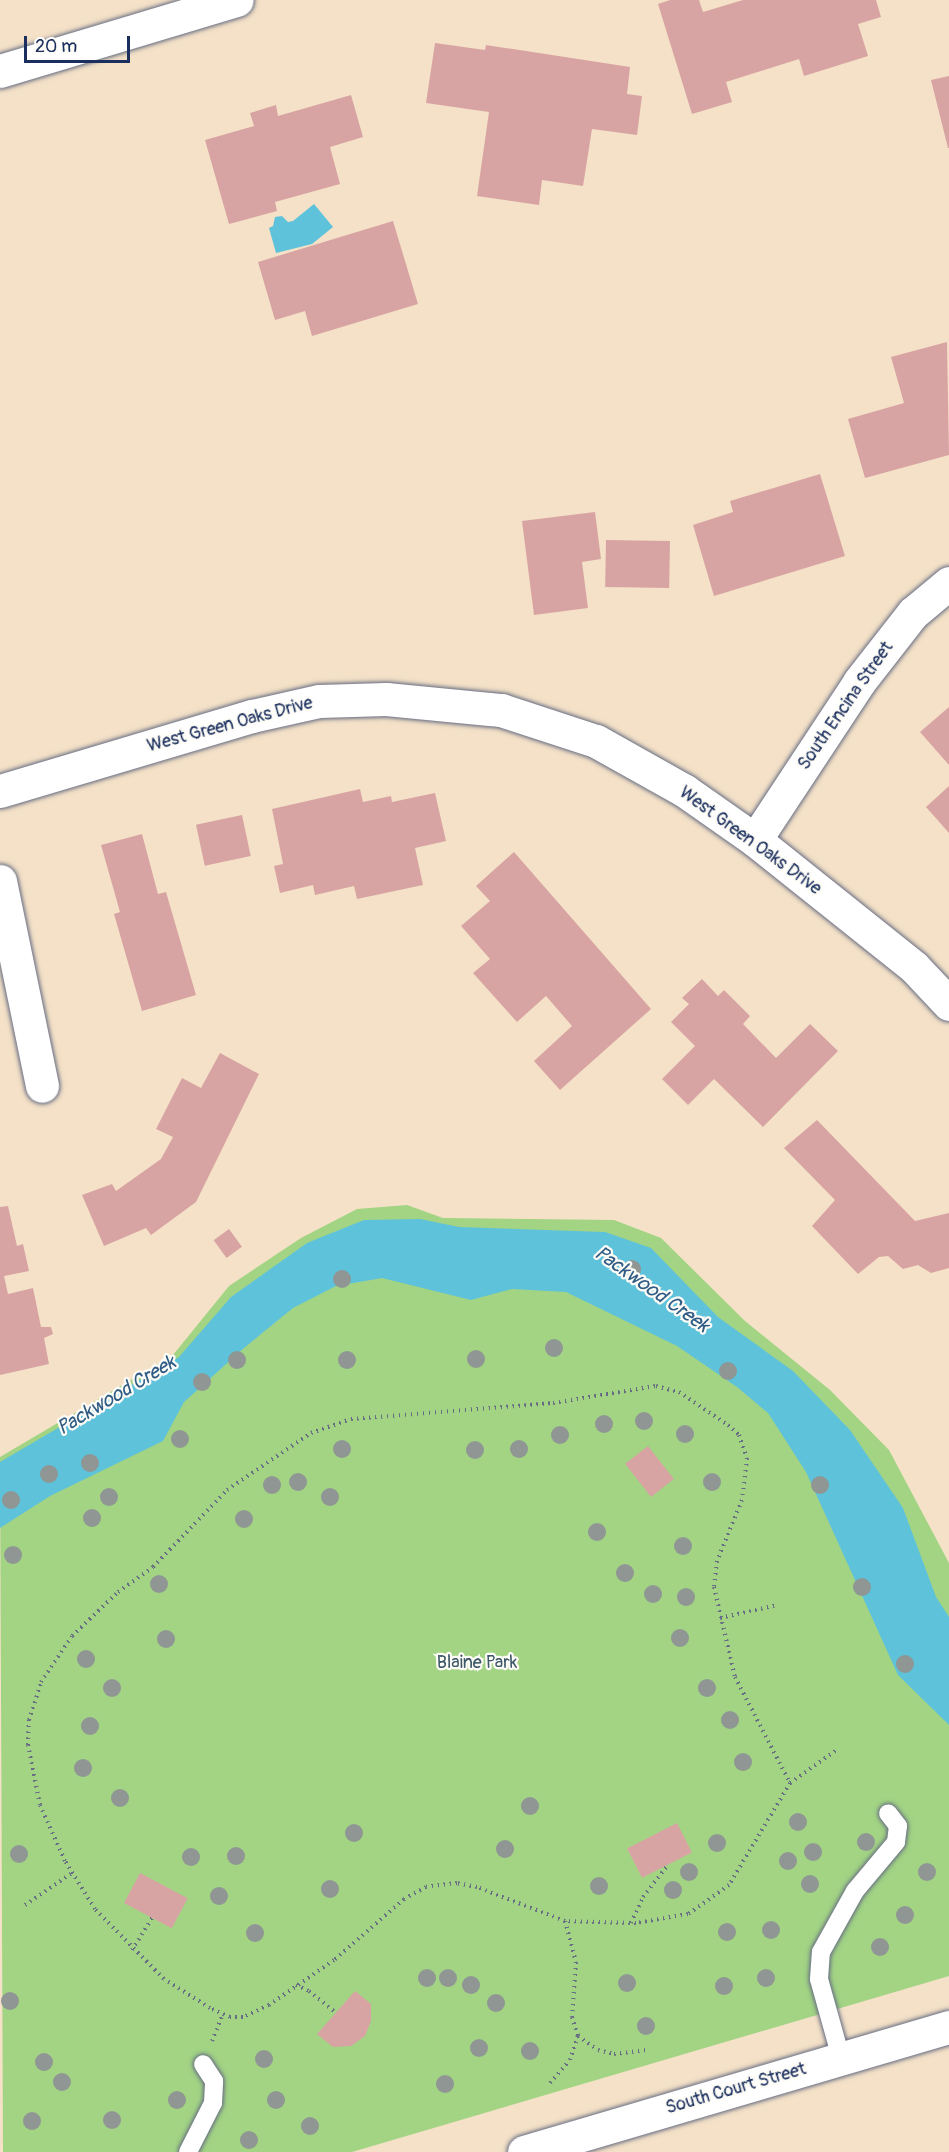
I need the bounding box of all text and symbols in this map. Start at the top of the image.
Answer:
scale bar [27,24,134,62]
text: 20 m [35,35,77,58]
street label: South Encina Street [794,638,898,774]
street label: West Green Oaks Drive [145,692,315,758]
street label: West Green Oaks Drive [675,782,825,900]
water label: Packwood Creek [590,1241,714,1337]
water label: Packwood Creek [52,1350,180,1440]
park label: Blaine Park [437,1652,517,1674]
street label: South Court Street [663,2059,809,2119]

